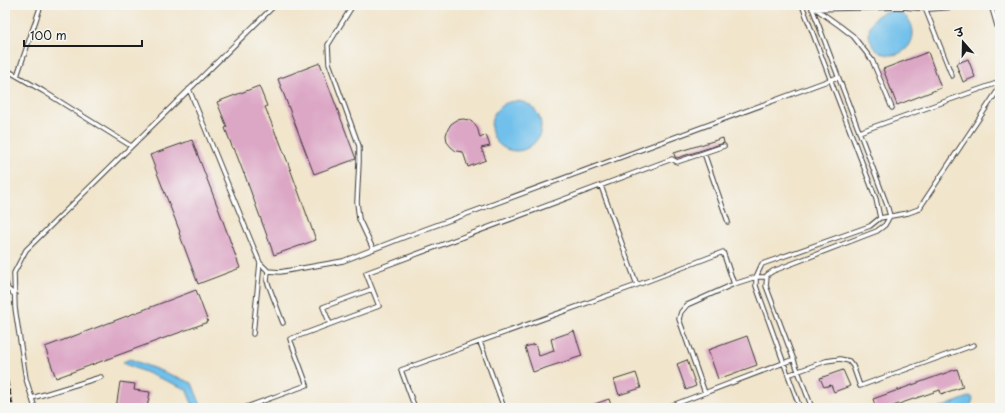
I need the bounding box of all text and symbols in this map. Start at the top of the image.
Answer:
scale bar [24,22,142,48]
north arrow [943,22,983,62]
text: उ [952,22,967,42]
text: 100 m [30,26,67,44]

